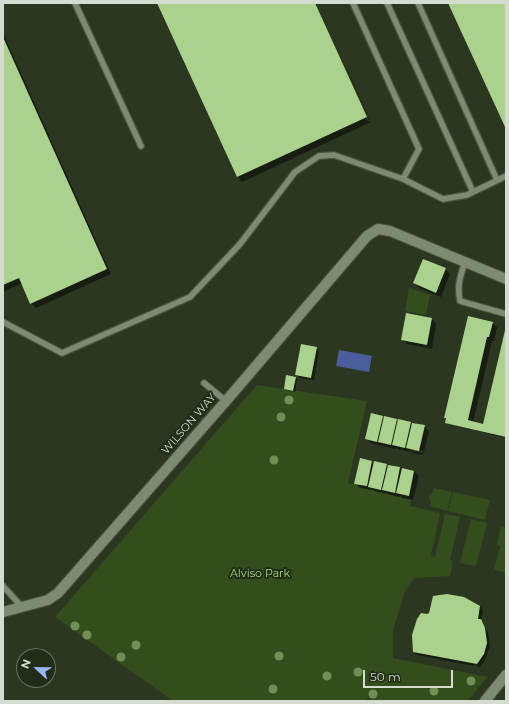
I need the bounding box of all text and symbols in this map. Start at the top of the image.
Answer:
street label: WILSON WAY [159,391,219,457]
park label: Alviso Park [230,567,290,581]
north arrow [16,648,56,688]
text: N [18,657,34,671]
scale bar [365,662,455,688]
text: 50 m [370,669,401,684]

